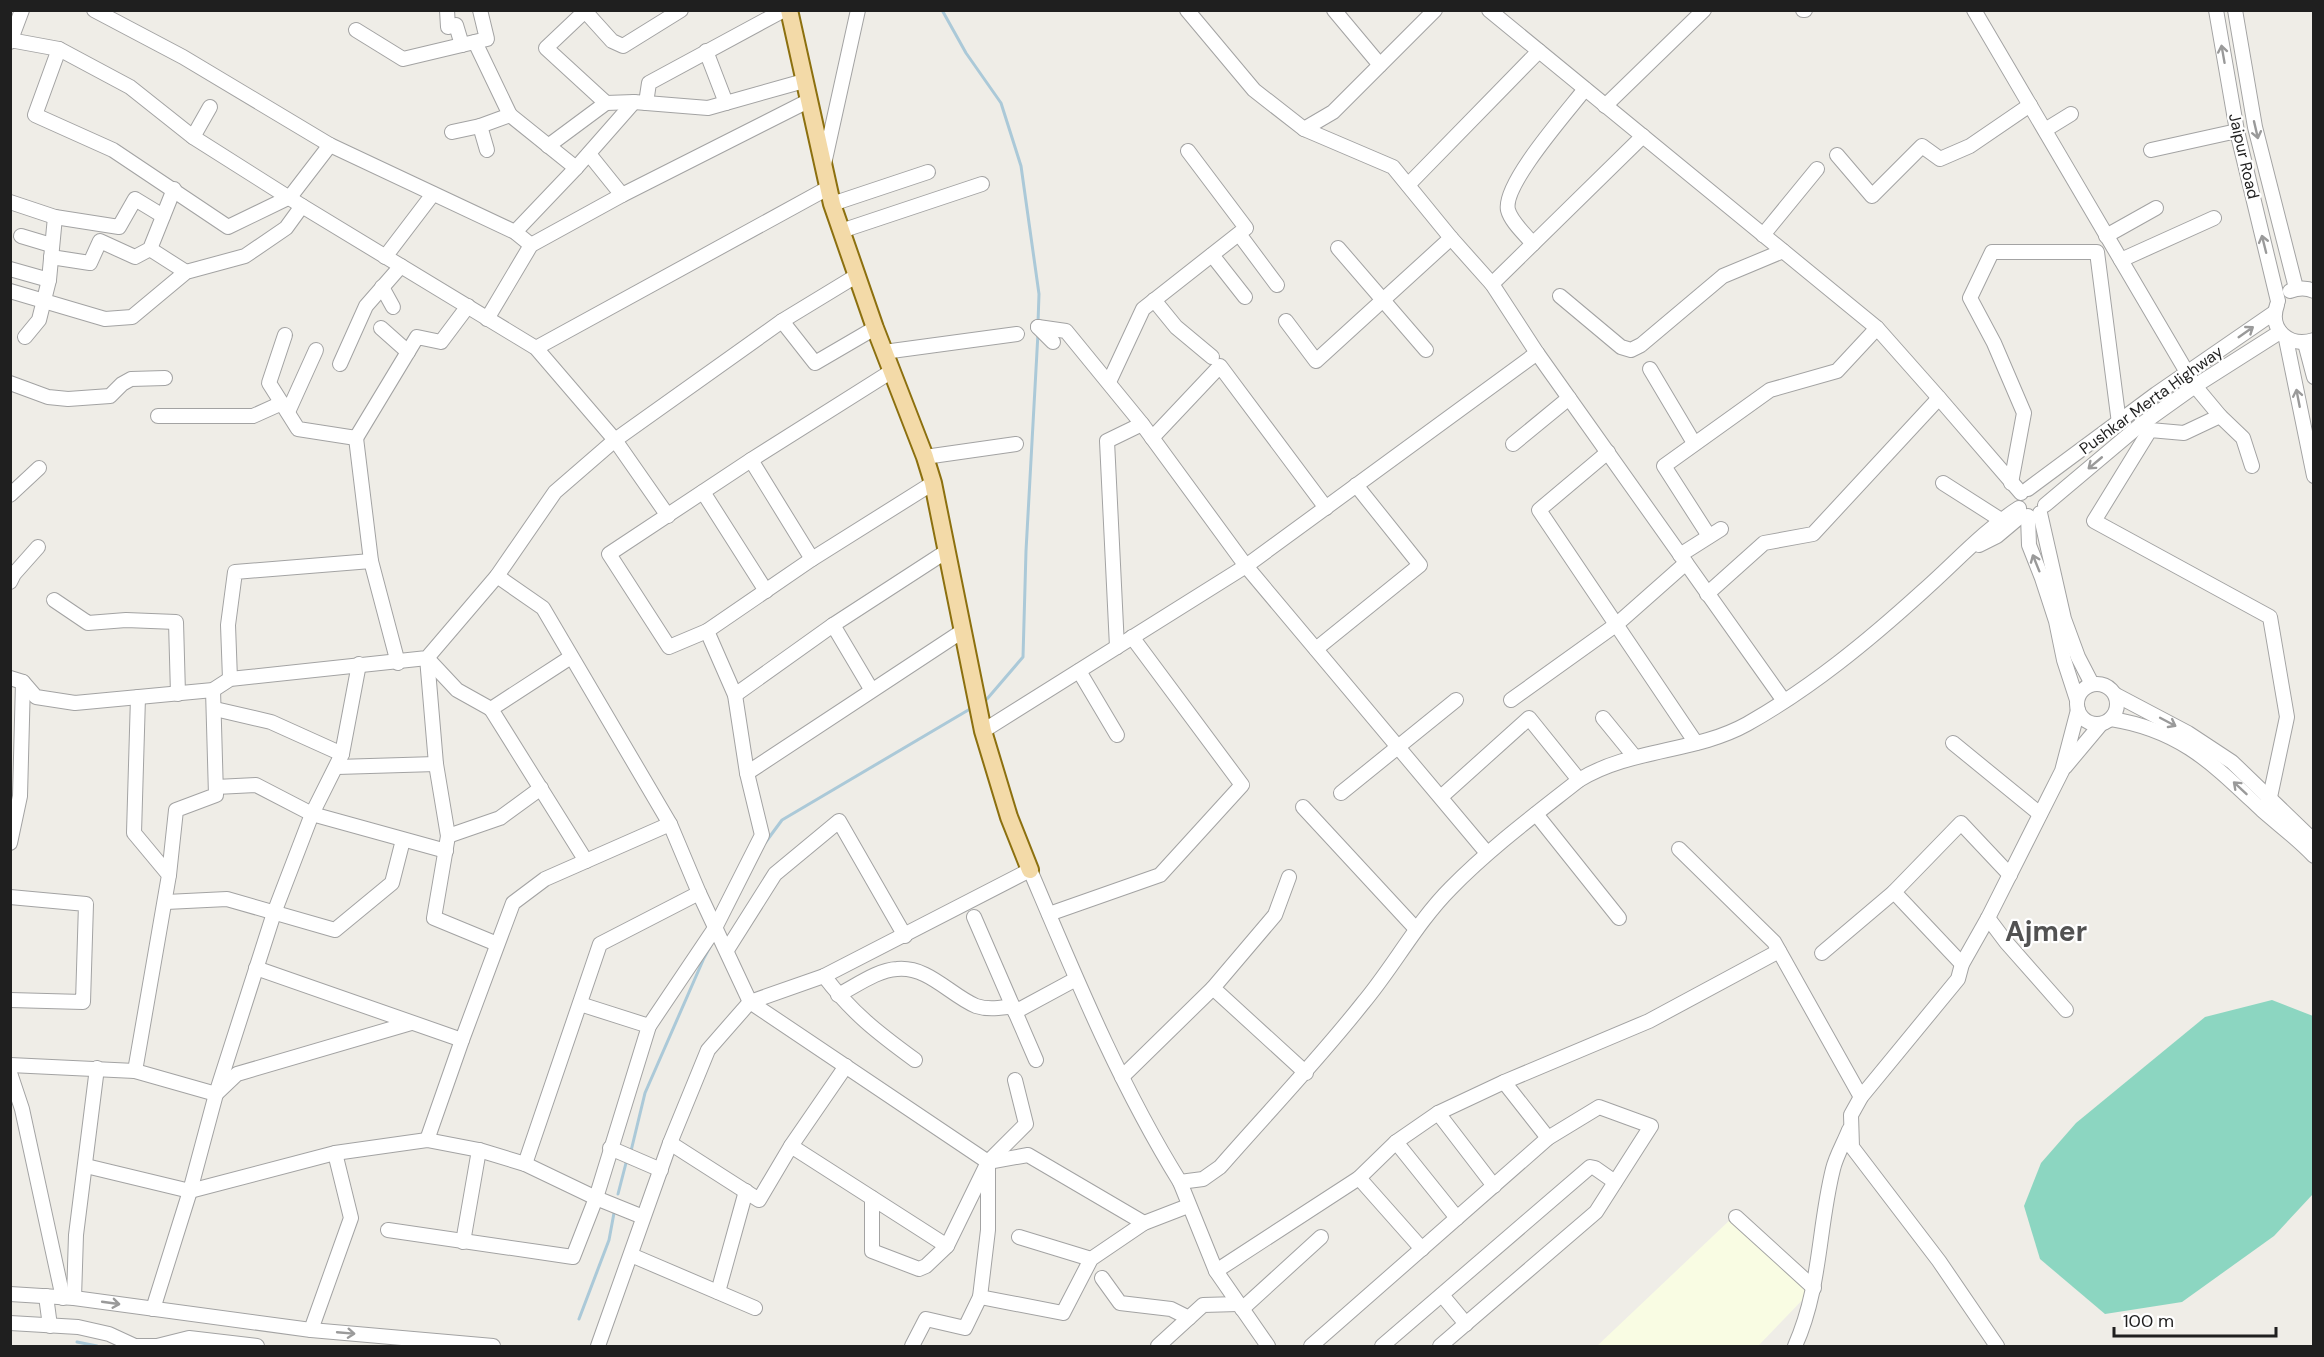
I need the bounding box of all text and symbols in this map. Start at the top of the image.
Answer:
one-way arrow [2217,45,2228,64]
street label: Jaipur Road [2224,111,2264,201]
one-way arrow [2251,120,2263,139]
one-way arrow [2258,235,2270,254]
one-way arrow [2237,326,2253,338]
street label: Pushkar Merta Highway [2075,341,2227,459]
one-way arrow [2292,389,2303,409]
one-way arrow [2087,456,2103,469]
one-way arrow [2030,555,2041,573]
one-way arrow [2159,717,2177,728]
one-way arrow [2233,781,2248,795]
district label: Ajmer [2005,913,2087,950]
one-way arrow [100,1298,120,1309]
scale bar [2114,1300,2276,1338]
text: 100 m [2123,1309,2174,1333]
one-way arrow [335,1328,355,1339]

